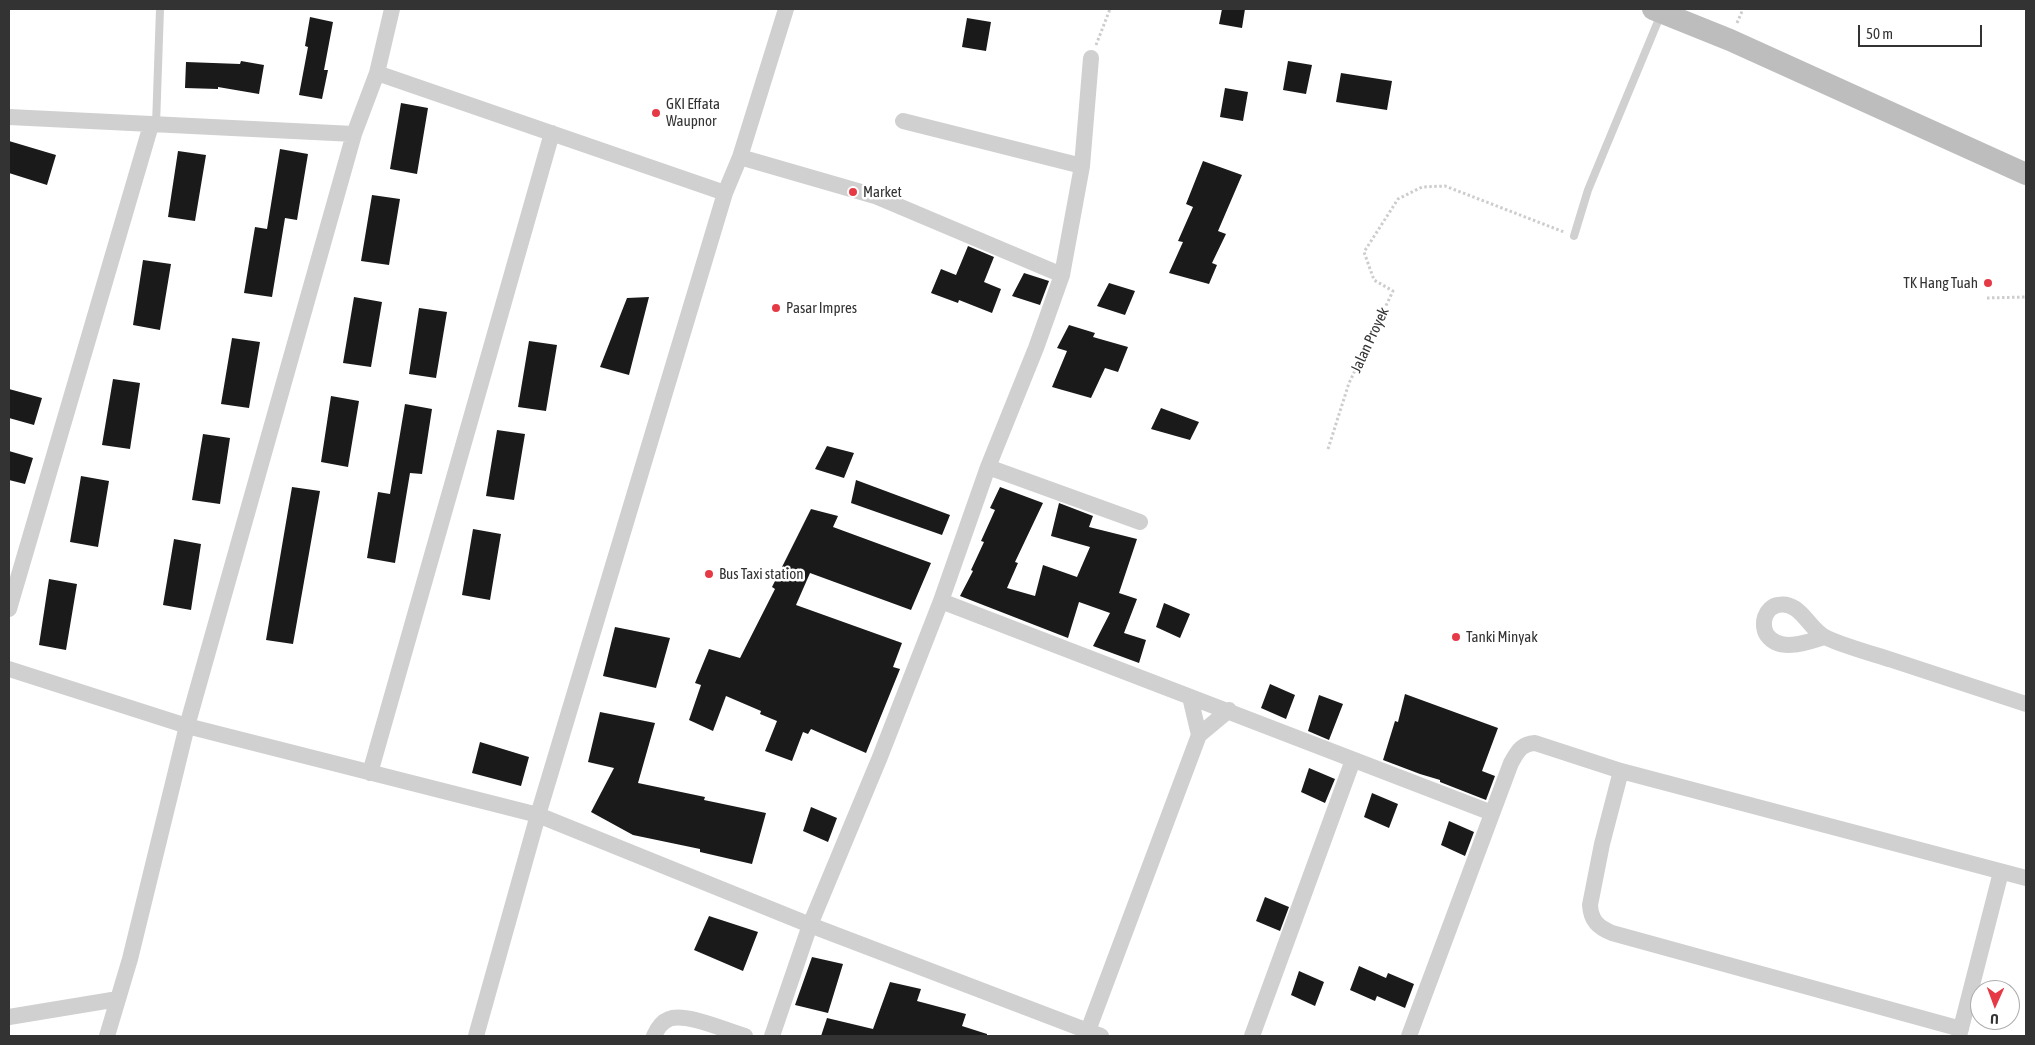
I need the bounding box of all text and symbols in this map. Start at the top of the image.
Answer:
scale bar [1860,15,1984,47]
text: 50 m [1866,25,1893,42]
place label: GKI Effata Waupnor [666,95,720,130]
marker: GKI Effata Waupnor [650,107,662,119]
place label: Market [863,183,902,201]
marker: Market [847,186,859,198]
place label: TK Hang Tuah [1903,274,1978,292]
marker: TK Hang Tuah [1982,277,1994,289]
place label: Pasar Impres [786,299,857,317]
marker: Pasar Impres [770,302,782,314]
street label: Jalan Proyek [1347,304,1393,376]
place label: Bus Taxi station [719,565,803,583]
marker: Bus Taxi station [703,568,715,580]
place label: Tanki Minyak [1466,628,1538,646]
marker: Tanki Minyak [1450,631,1462,643]
north arrow [1970,980,2020,1030]
text: U [1990,1011,1999,1027]

